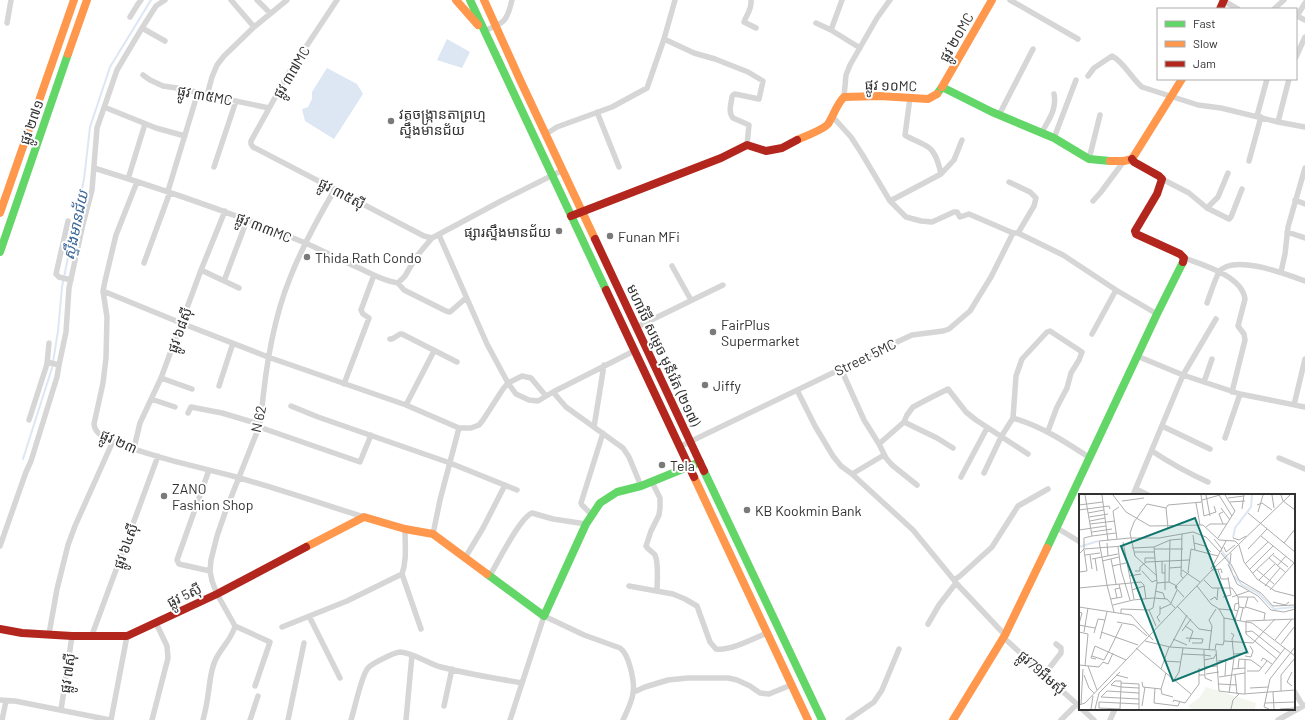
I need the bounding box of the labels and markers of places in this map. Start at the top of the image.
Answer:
place label: វត្តចង្ក្រានតាព្រហ្ម ស្ទឹងមានជ័យ [399,105,486,139]
marker: វត្តចង្ក្រានតាព្រហ្ម ស្ទឹងមានជ័យ [386,116,396,126]
place label: ផ្សារស្ទឹងមានជ័យ [464,223,551,241]
marker: ផ្សារស្ទឹងមានជ័យ [554,226,564,236]
place label: Funan MFi [618,228,680,245]
marker: Funan MFi [605,231,615,241]
place label: Thida Rath Condo [315,249,422,266]
marker: Thida Rath Condo [302,252,312,262]
place label: FairPlus Supermarket [721,316,800,349]
marker: FairPlus Supermarket [708,327,718,337]
place label: Jiffy [713,377,742,394]
marker: Jiffy [700,380,710,390]
place label: Tela [670,457,695,474]
marker: Tela [657,460,667,470]
place label: ZANO Fashion Shop [172,480,253,513]
marker: ZANO Fashion Shop [159,491,169,501]
place label: KB Kookmin Bank [755,502,862,519]
marker: KB Kookmin Bank [742,505,752,515]

